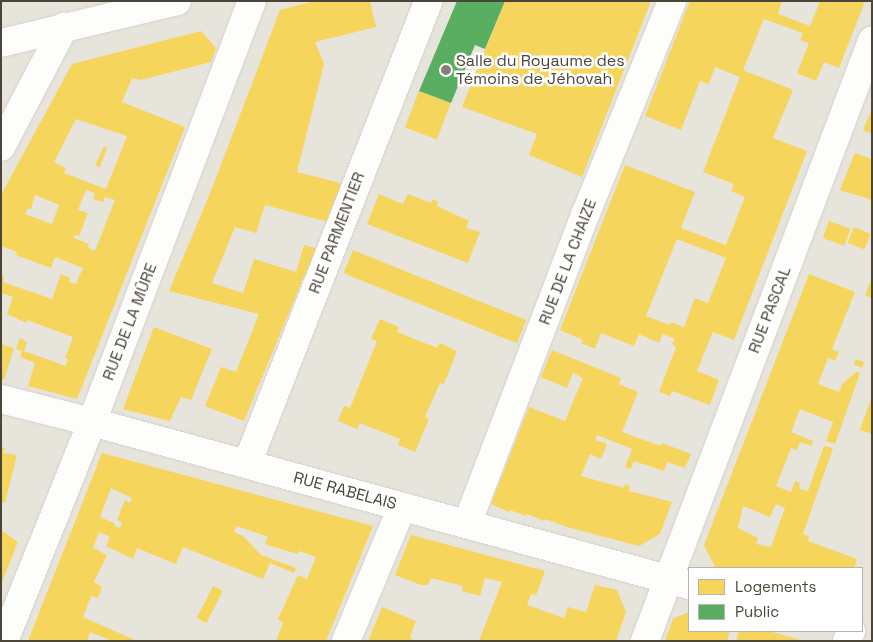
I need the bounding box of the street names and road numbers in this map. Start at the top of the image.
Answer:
street label: RUE PARMENTIER [305,170,369,296]
street label: RUE DE LA CHAIZE [535,196,601,328]
street label: RUE DE LA MÛRE [99,261,161,383]
street label: RUE PASCAL [745,264,795,356]
street label: RUE RABELAIS [291,468,399,514]

